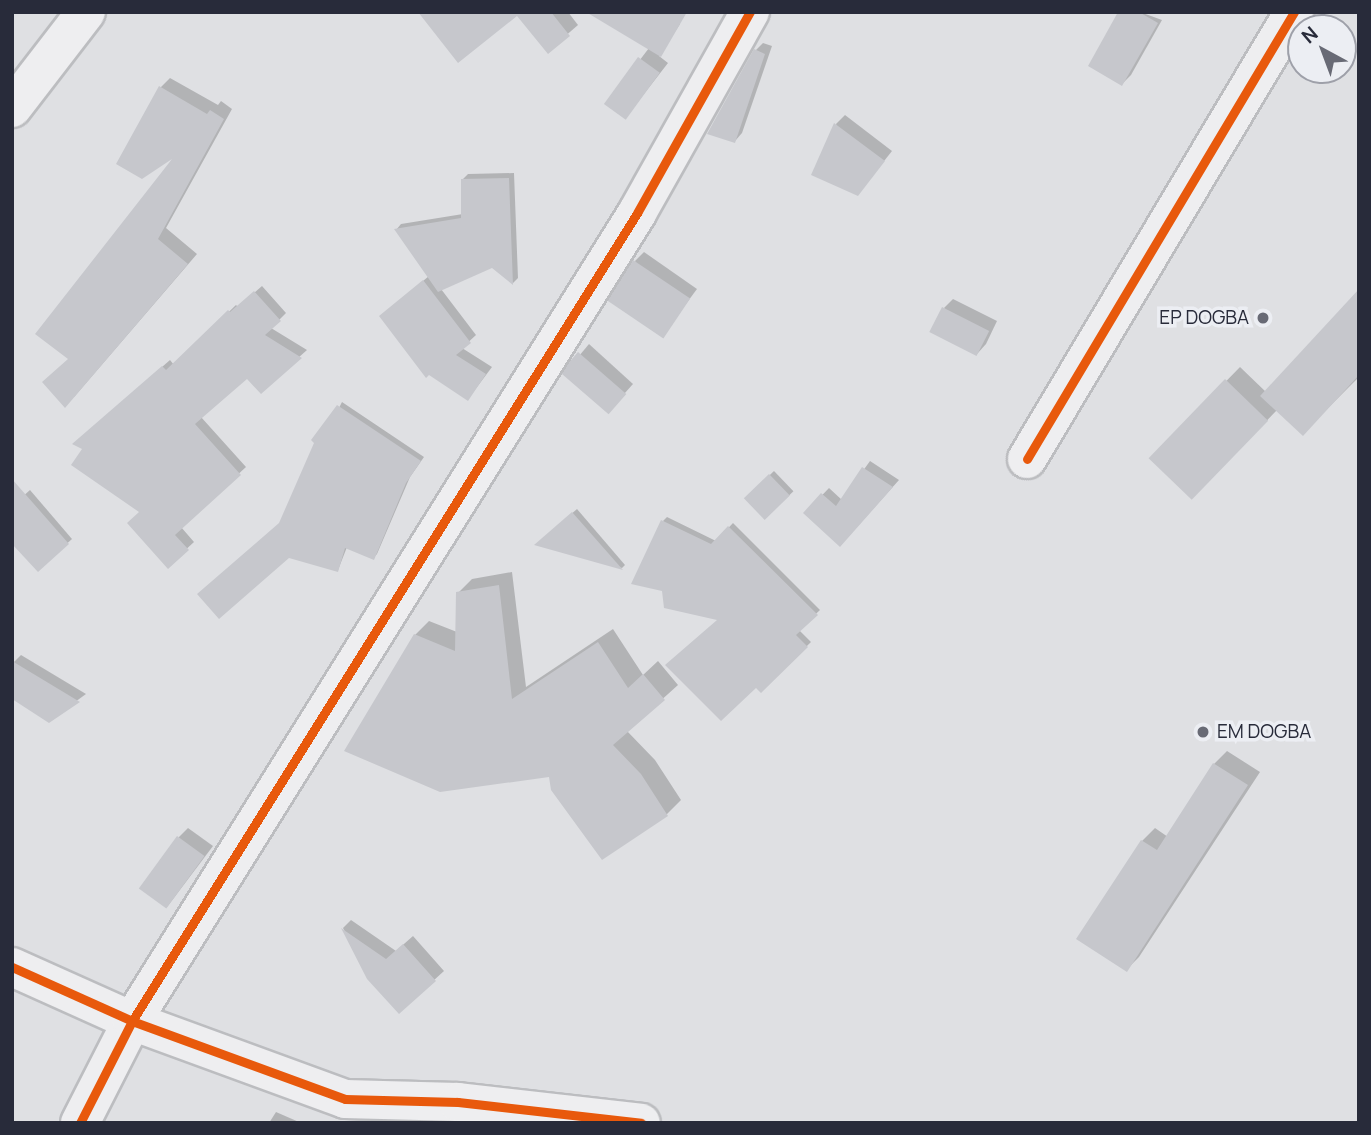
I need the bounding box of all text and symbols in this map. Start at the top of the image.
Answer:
north arrow [1287,14,1357,84]
text: N [1296,20,1323,49]
place label: EP DOGBA [1159,307,1249,329]
marker: EP DOGBA [1255,310,1271,326]
place label: EM DOGBA [1217,721,1311,743]
marker: EM DOGBA [1195,724,1211,740]

